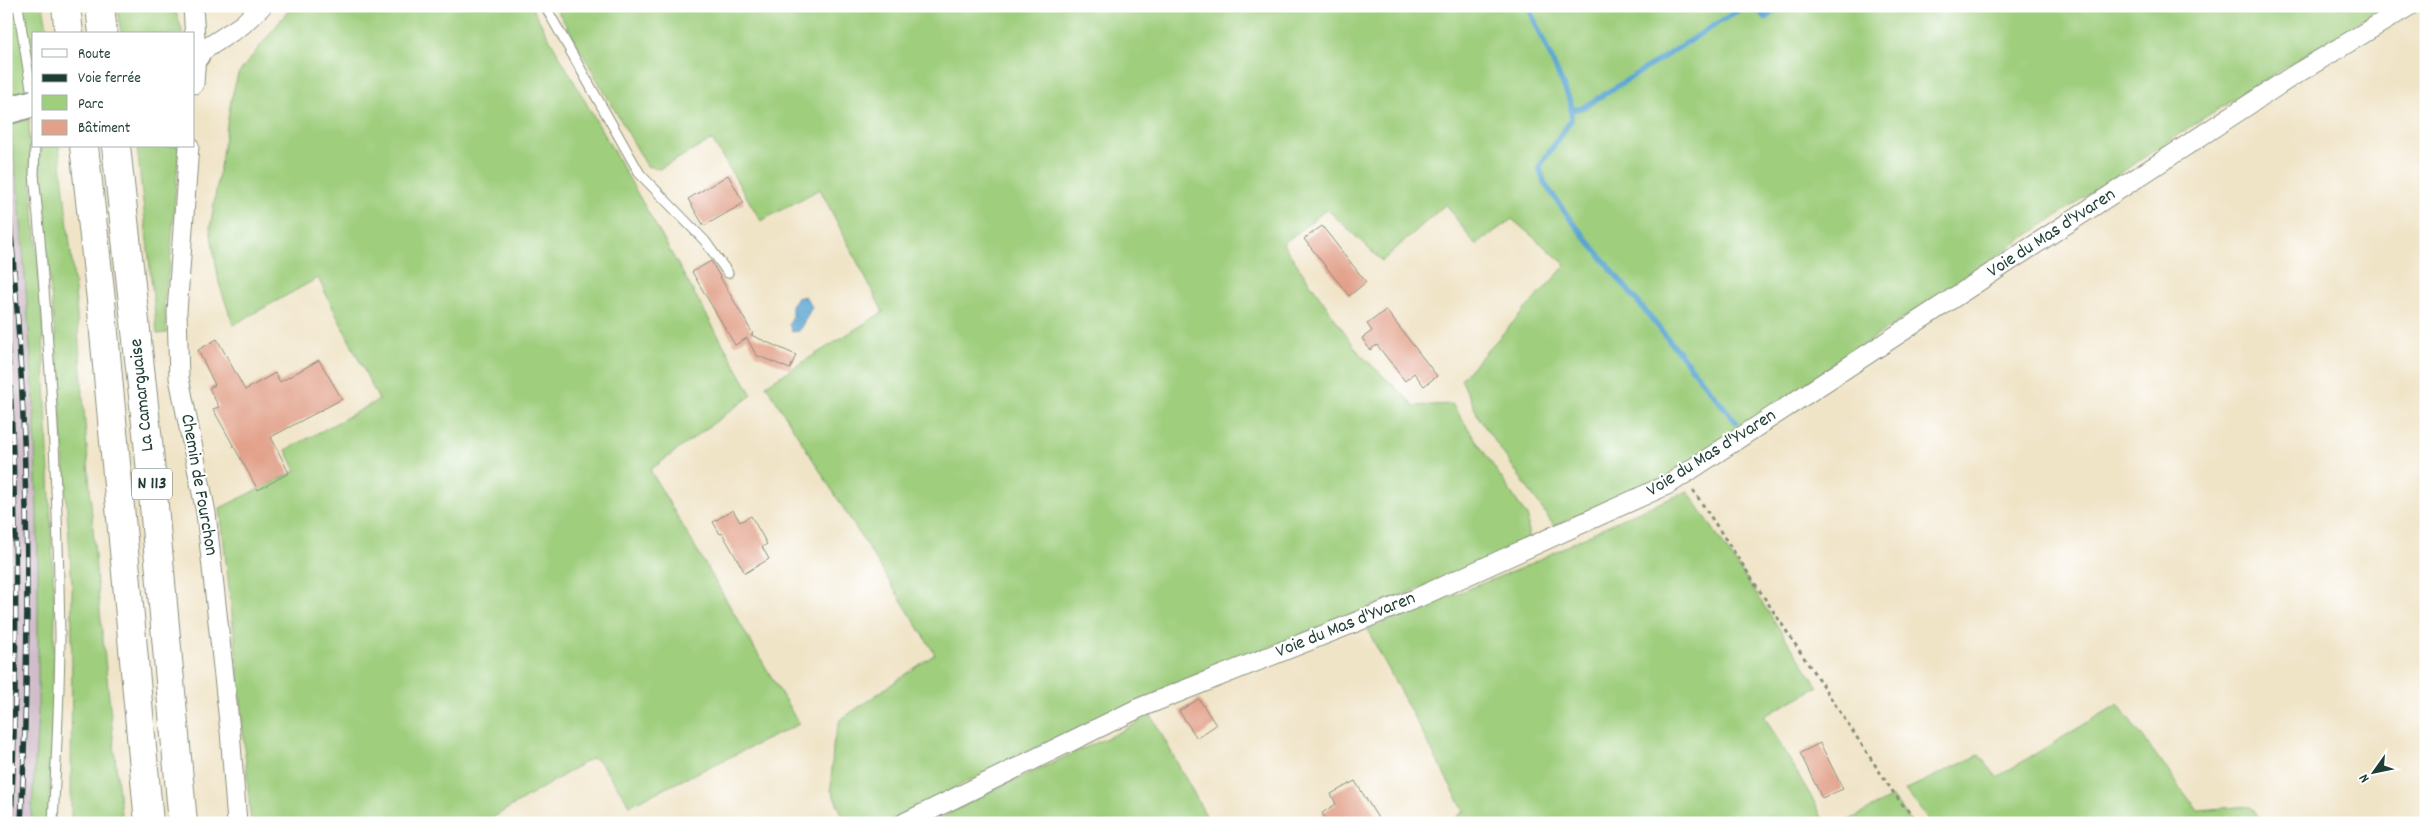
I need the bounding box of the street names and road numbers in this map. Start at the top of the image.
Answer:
street label: Voie du Mas d'Yvaren [1982,182,2122,286]
street label: La Camarguaise [124,337,162,453]
street label: Voie du Mas d'Yvaren [1642,403,1782,505]
street label: Chemin de Fourchon [172,412,224,558]
road number: N 113 [132,468,172,499]
street label: Voie du Mas d'Yvaren [1272,586,1420,666]

